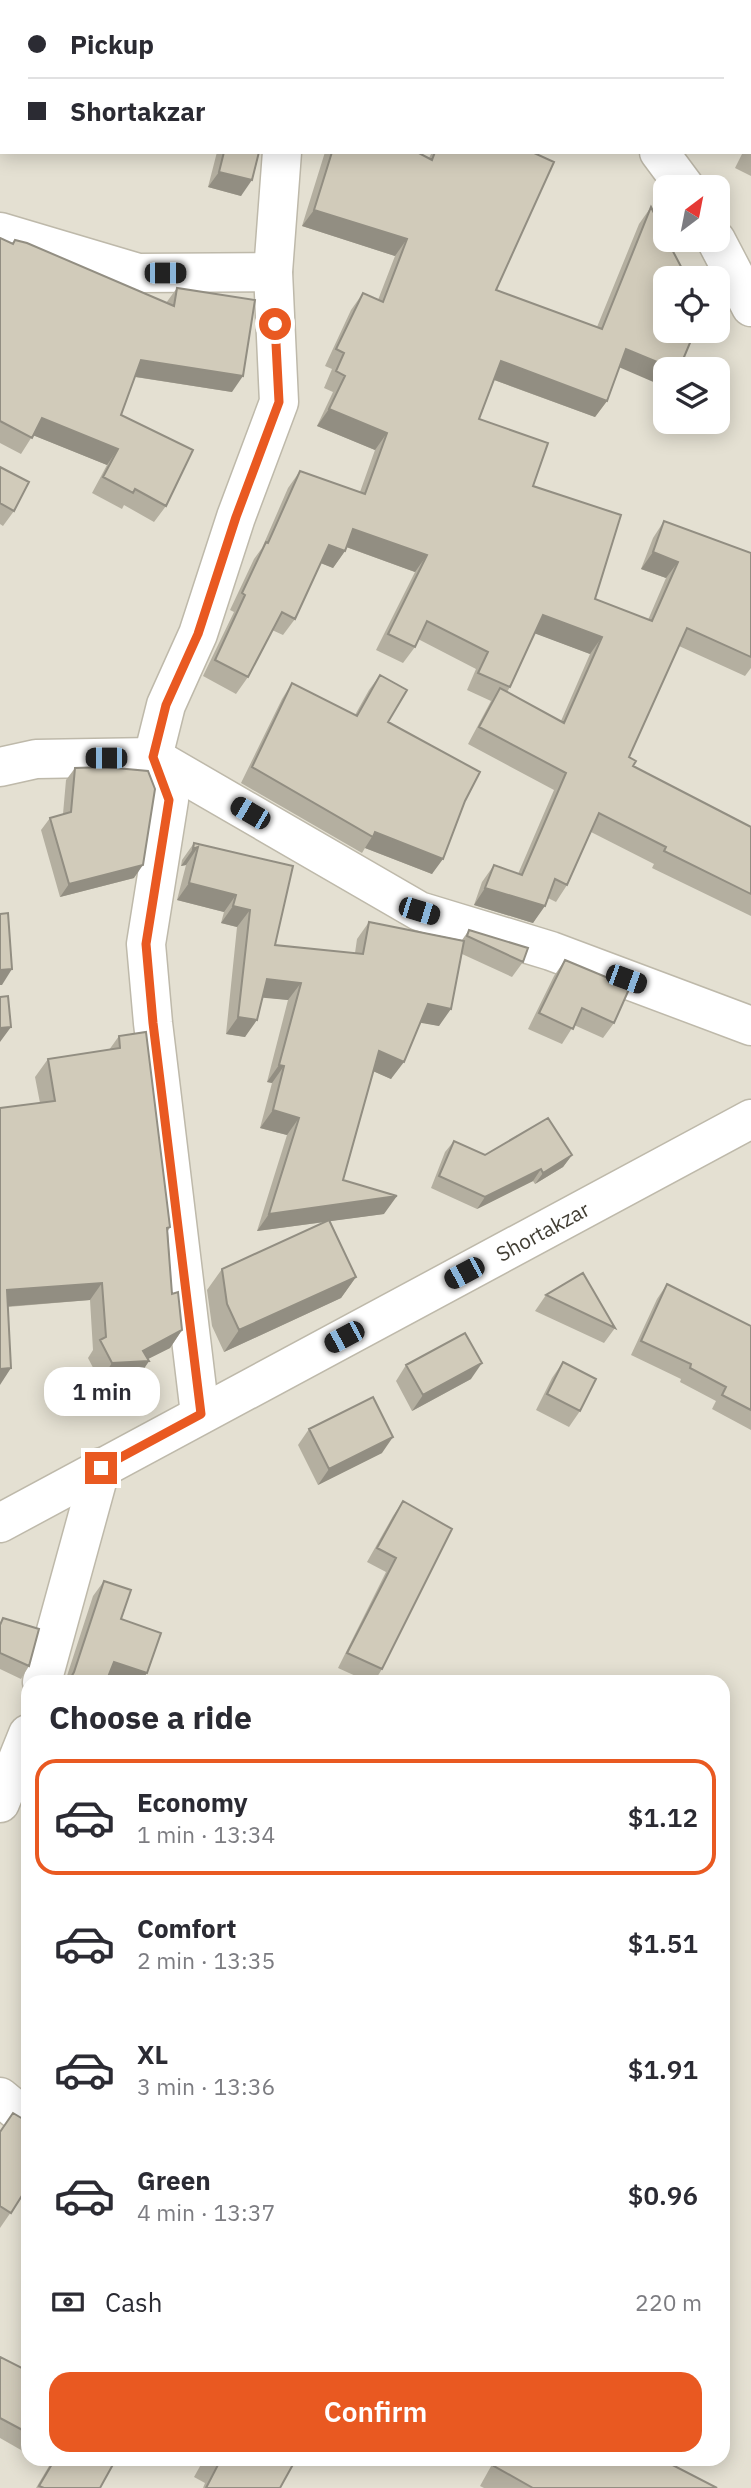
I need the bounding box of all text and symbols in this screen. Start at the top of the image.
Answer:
text: Pickup [70,27,154,61]
text: Shortakzar [70,94,206,128]
north arrow [653,175,730,252]
map controls [653,175,730,434]
car [145,263,187,284]
button: locate [653,266,730,343]
route start [259,308,291,340]
button: layers [653,357,730,434]
car [86,748,128,769]
car [227,793,274,833]
car [396,895,443,927]
car [603,962,650,996]
street label: Shortakzar [491,1195,594,1268]
car [441,1254,488,1292]
car [321,1318,368,1356]
callout: 1 min [43,1366,159,1416]
text: 1 min [72,1376,132,1406]
route end [85,1452,117,1484]
text: Choose a ride [49,1696,252,1738]
text: Economy [137,1785,248,1819]
icon: car [53,1786,116,1849]
text: $1.12 [628,1800,698,1834]
text: 1 min · 13:34 [137,1819,275,1849]
text: Comfort [137,1911,236,1945]
icon: car [53,1912,116,1975]
text: $1.51 [628,1926,698,1960]
text: 2 min · 13:35 [137,1945,275,1975]
text: XL [137,2037,168,2071]
icon: car [53,2038,116,2101]
text: $1.91 [628,2052,698,2086]
text: 3 min · 13:36 [137,2071,275,2101]
text: Green [137,2163,211,2197]
icon: car [53,2164,116,2227]
text: $0.96 [628,2178,698,2212]
text: 4 min · 13:37 [137,2197,275,2227]
icon: cash [49,2283,87,2321]
text: Cash [105,2285,162,2319]
text: 220 m [635,2287,702,2317]
button: Confirm [49,2372,702,2452]

